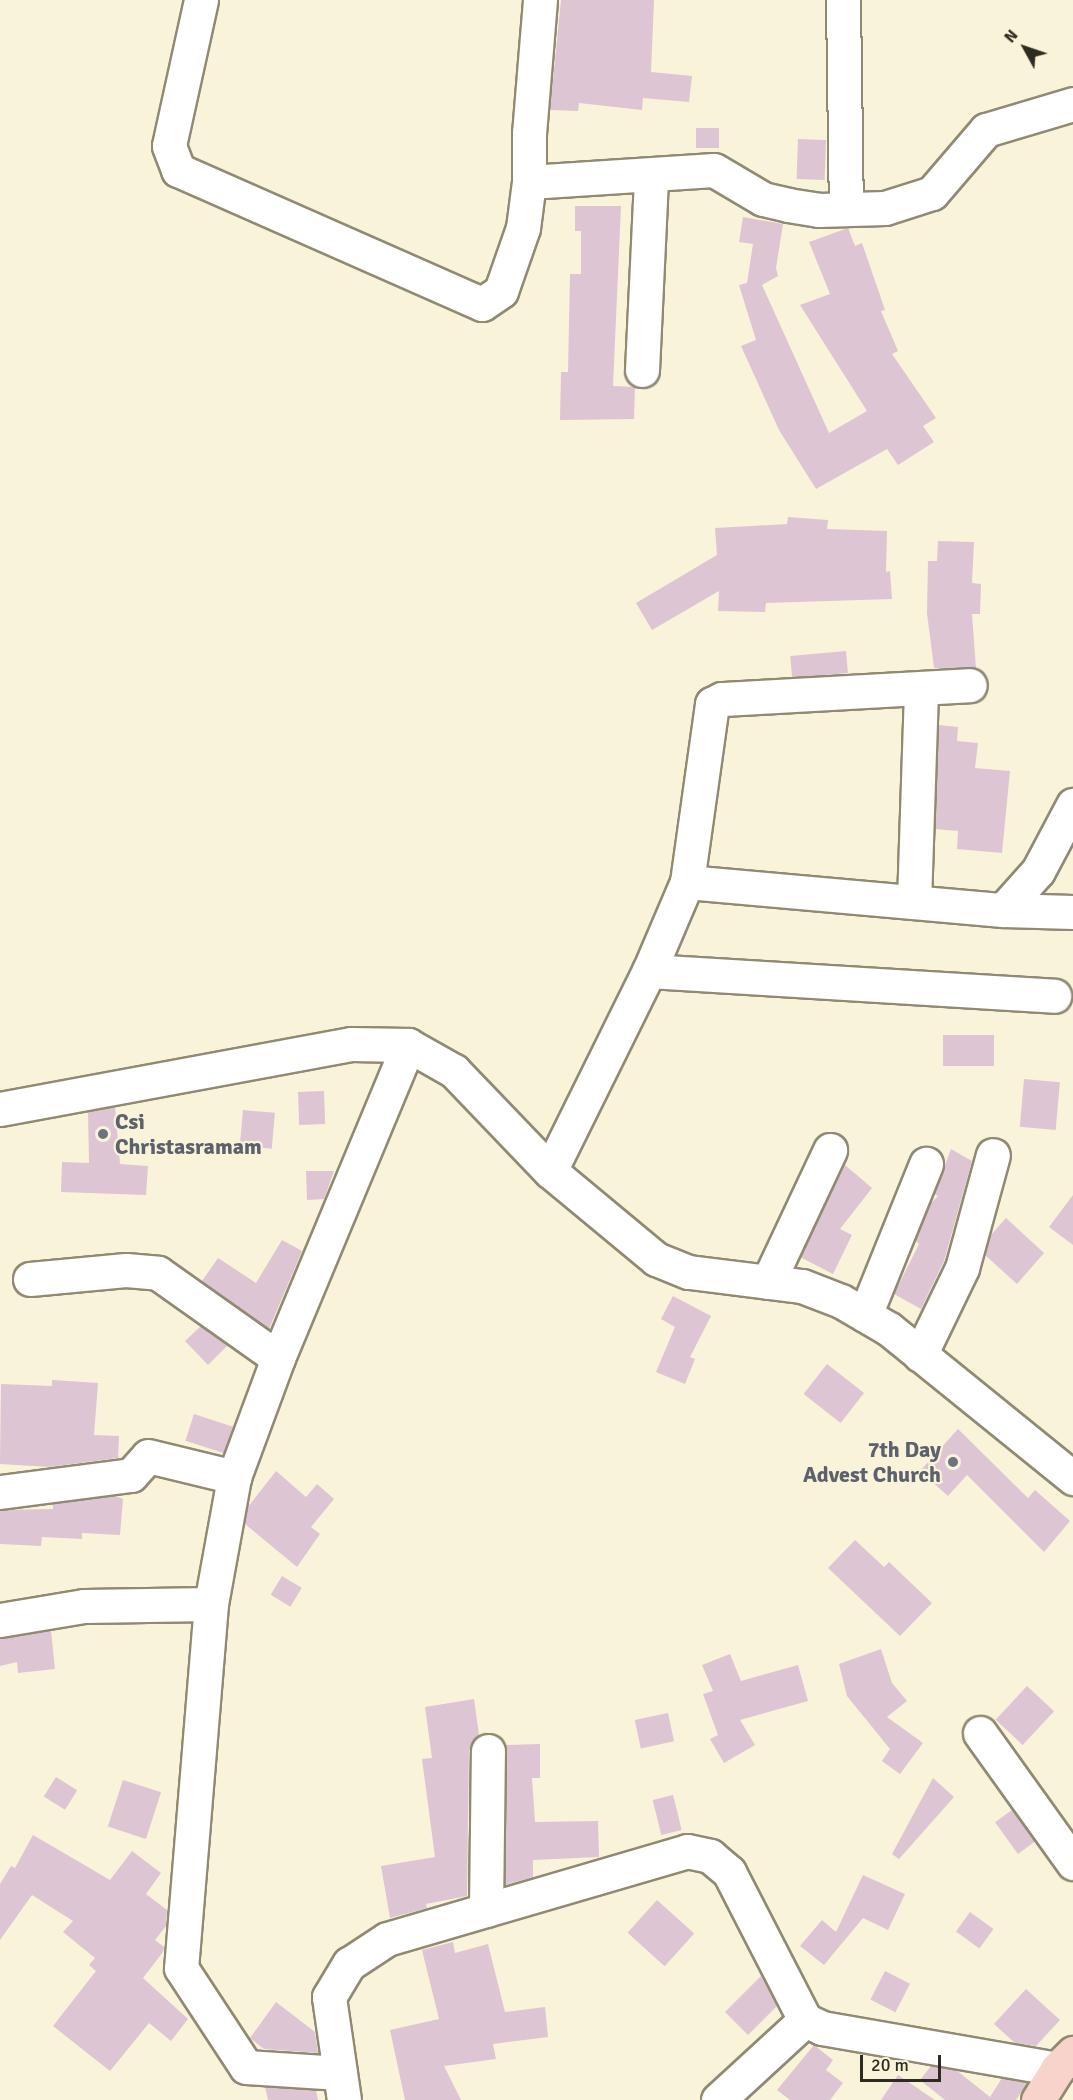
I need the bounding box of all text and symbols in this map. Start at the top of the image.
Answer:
north arrow [995,18,1055,78]
text: N [1000,26,1022,47]
place label: Csi Christasramam [115,1108,262,1160]
marker: Csi Christasramam [96,1127,110,1141]
place label: 7th Day Advest Church [803,1436,941,1488]
marker: 7th Day Advest Church [946,1455,960,1469]
scale bar [863,2043,944,2081]
text: 20 m [871,2054,909,2076]

